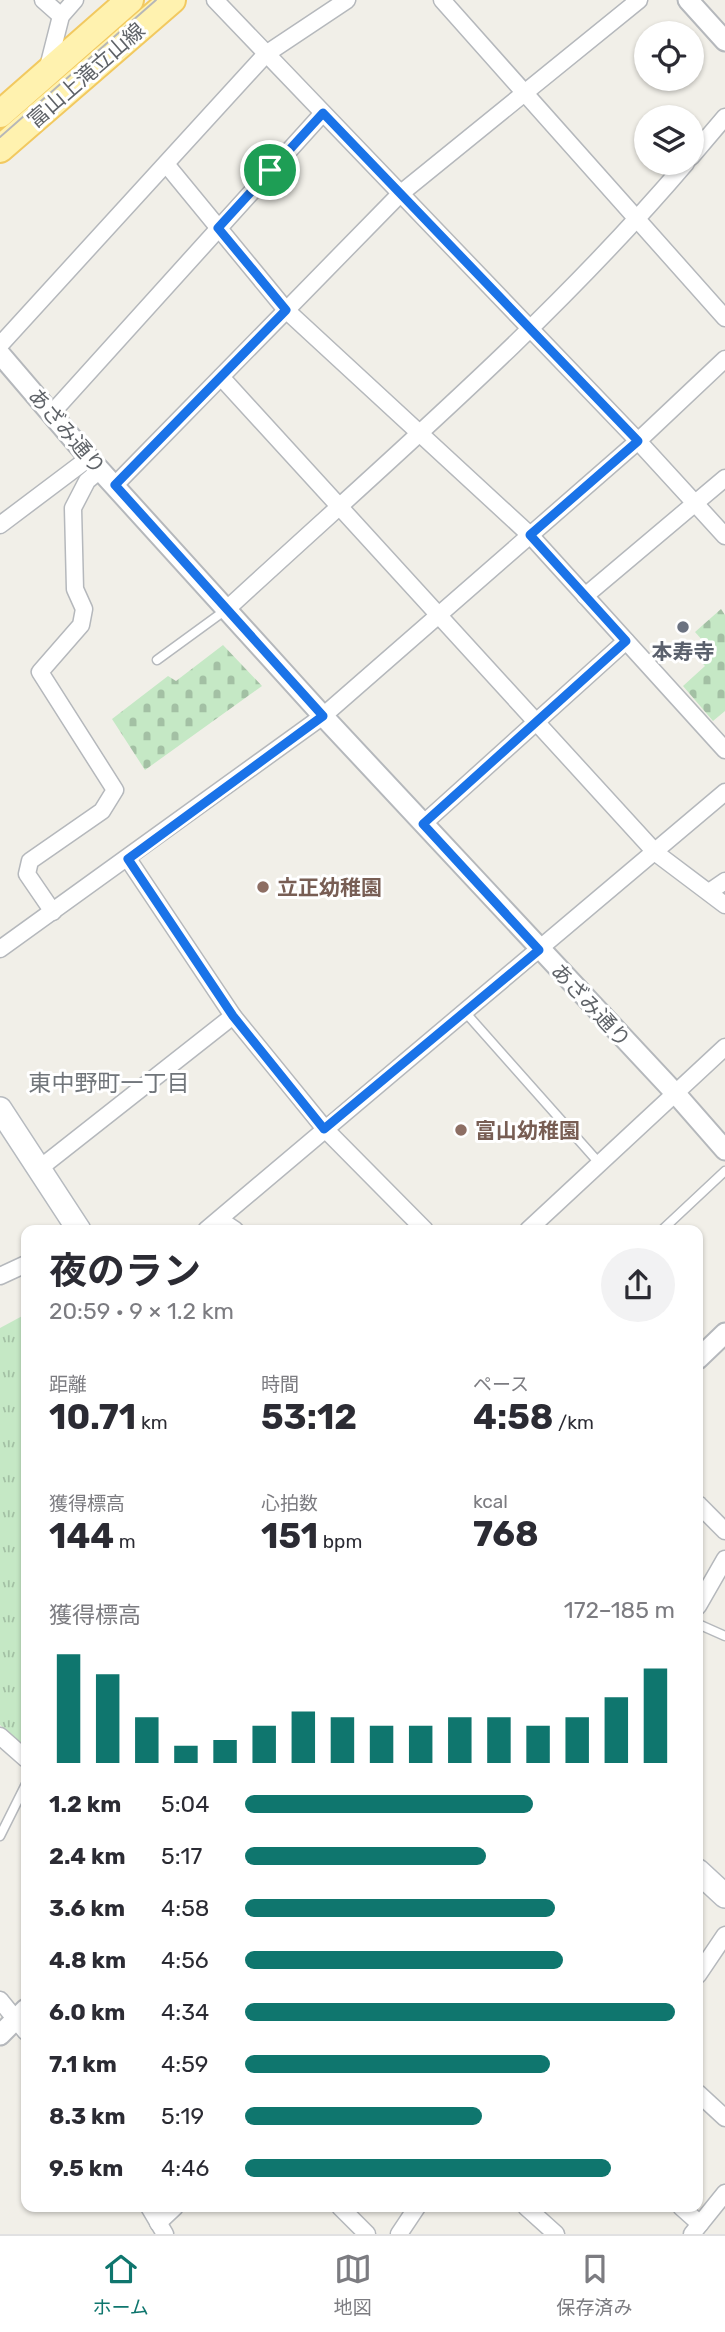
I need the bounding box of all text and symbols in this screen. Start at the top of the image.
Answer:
street label: 富山上滝立山線 [22,17,150,133]
map controls [634,21,704,175]
button: locate [634,21,704,91]
button: layers [634,105,704,175]
pin [240,140,300,200]
icon: arrive [251,151,289,189]
street label: あざみ通り [23,383,111,479]
marker: 本寿寺 [675,619,691,635]
place label: 本寿寺 [652,639,715,664]
place label: 立正幼稚園 [277,875,382,900]
marker: 立正幼稚園 [255,879,271,895]
street label: あざみ通り [546,958,636,1052]
district label: 東中野町一丁目 [29,1069,190,1097]
place label: 富山幼稚園 [475,1118,580,1143]
marker: 富山幼稚園 [453,1122,469,1138]
text: 夜のラン [49,1248,201,1294]
button: share [601,1248,675,1322]
text: 20:59 · 9 × 1.2 km [49,1297,234,1325]
text: 距離 [49,1373,87,1396]
text: 時間 [261,1373,299,1396]
text: ペース [473,1373,529,1396]
text: 10.71 [49,1396,136,1438]
text: 53:12 [261,1396,357,1438]
text: 4:58 [473,1396,553,1438]
text: km [136,1411,168,1434]
text: /km [553,1411,594,1434]
text: kcal [473,1490,508,1513]
text: 獲得標高 [49,1492,125,1515]
text: 心拍数 [261,1492,318,1515]
text: 768 [473,1513,539,1555]
text: 144 [49,1515,114,1557]
text: 151 [261,1515,318,1557]
text: m [114,1530,136,1553]
text: bpm [318,1530,362,1553]
text: 172–185 m [564,1596,675,1624]
text: 獲得標高 [49,1601,141,1629]
text: 1.2 km [49,1790,121,1818]
text: 5:04 [161,1790,209,1818]
text: 2.4 km [49,1842,125,1870]
text: 5:17 [161,1842,202,1870]
text: 3.6 km [49,1894,125,1922]
text: 4:58 [161,1894,209,1922]
text: 4.8 km [49,1946,126,1974]
text: 4:56 [161,1946,209,1974]
text: 6.0 km [49,1998,125,2026]
text: 4:34 [161,1998,209,2026]
text: 7.1 km [49,2050,117,2078]
text: 4:59 [161,2050,208,2078]
text: 8.3 km [49,2102,126,2130]
text: 5:19 [161,2102,204,2130]
text: 9.5 km [49,2154,123,2182]
text: 4:46 [161,2154,209,2182]
tab: ホーム [92,2250,149,2319]
tab: 地図 [334,2250,372,2319]
tab: 保存済み [557,2250,633,2319]

